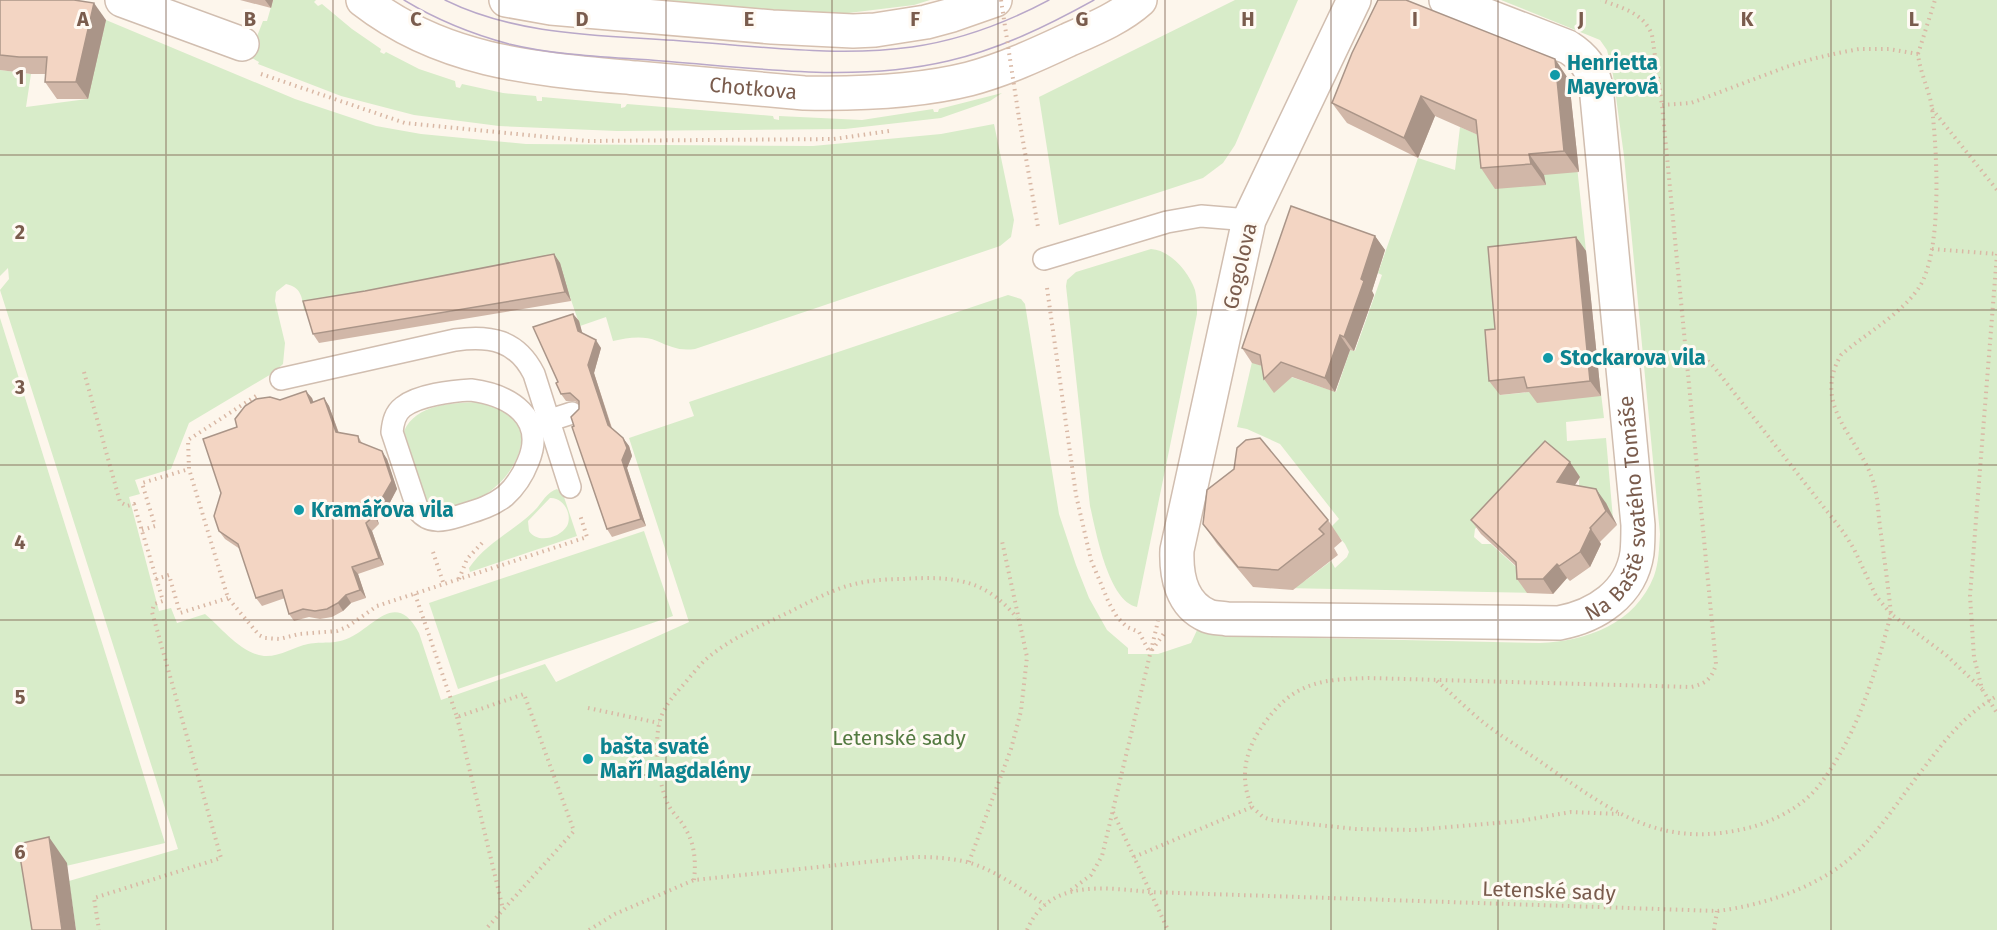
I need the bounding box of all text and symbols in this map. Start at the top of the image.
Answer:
text: A [76,7,90,31]
text: B [244,7,256,31]
text: C [410,7,422,31]
text: D [575,7,589,31]
text: E [744,7,754,31]
text: F [910,7,920,31]
text: G [1076,7,1088,31]
text: H [1241,7,1255,31]
text: I [1412,7,1418,31]
text: J [1577,7,1584,31]
text: K [1741,7,1754,31]
text: L [1909,7,1919,31]
place label: Henrietta Mayerová [1567,50,1659,100]
text: 1 [15,65,25,89]
marker: Henrietta Mayerová [1548,68,1562,82]
street label: Chotkova [708,72,798,105]
text: 2 [15,220,25,244]
street label: Gogolova [1217,220,1263,312]
place label: Stockarova vila [1560,345,1706,371]
marker: Stockarova vila [1541,351,1555,365]
text: 3 [14,375,25,399]
street label: Na Baště svatého Tomáše [1580,394,1651,627]
place label: Kramářova vila [311,497,454,523]
marker: Kramářova vila [292,503,306,517]
text: 4 [14,530,26,554]
text: 5 [15,685,26,709]
park label: Letenské sady [832,725,967,751]
place label: bašta svaté Maří Magdalény [600,734,751,784]
marker: bašta svaté Maří Magdalény [581,752,595,766]
text: 6 [14,840,26,864]
street label: Letenské sady [1482,876,1617,906]

